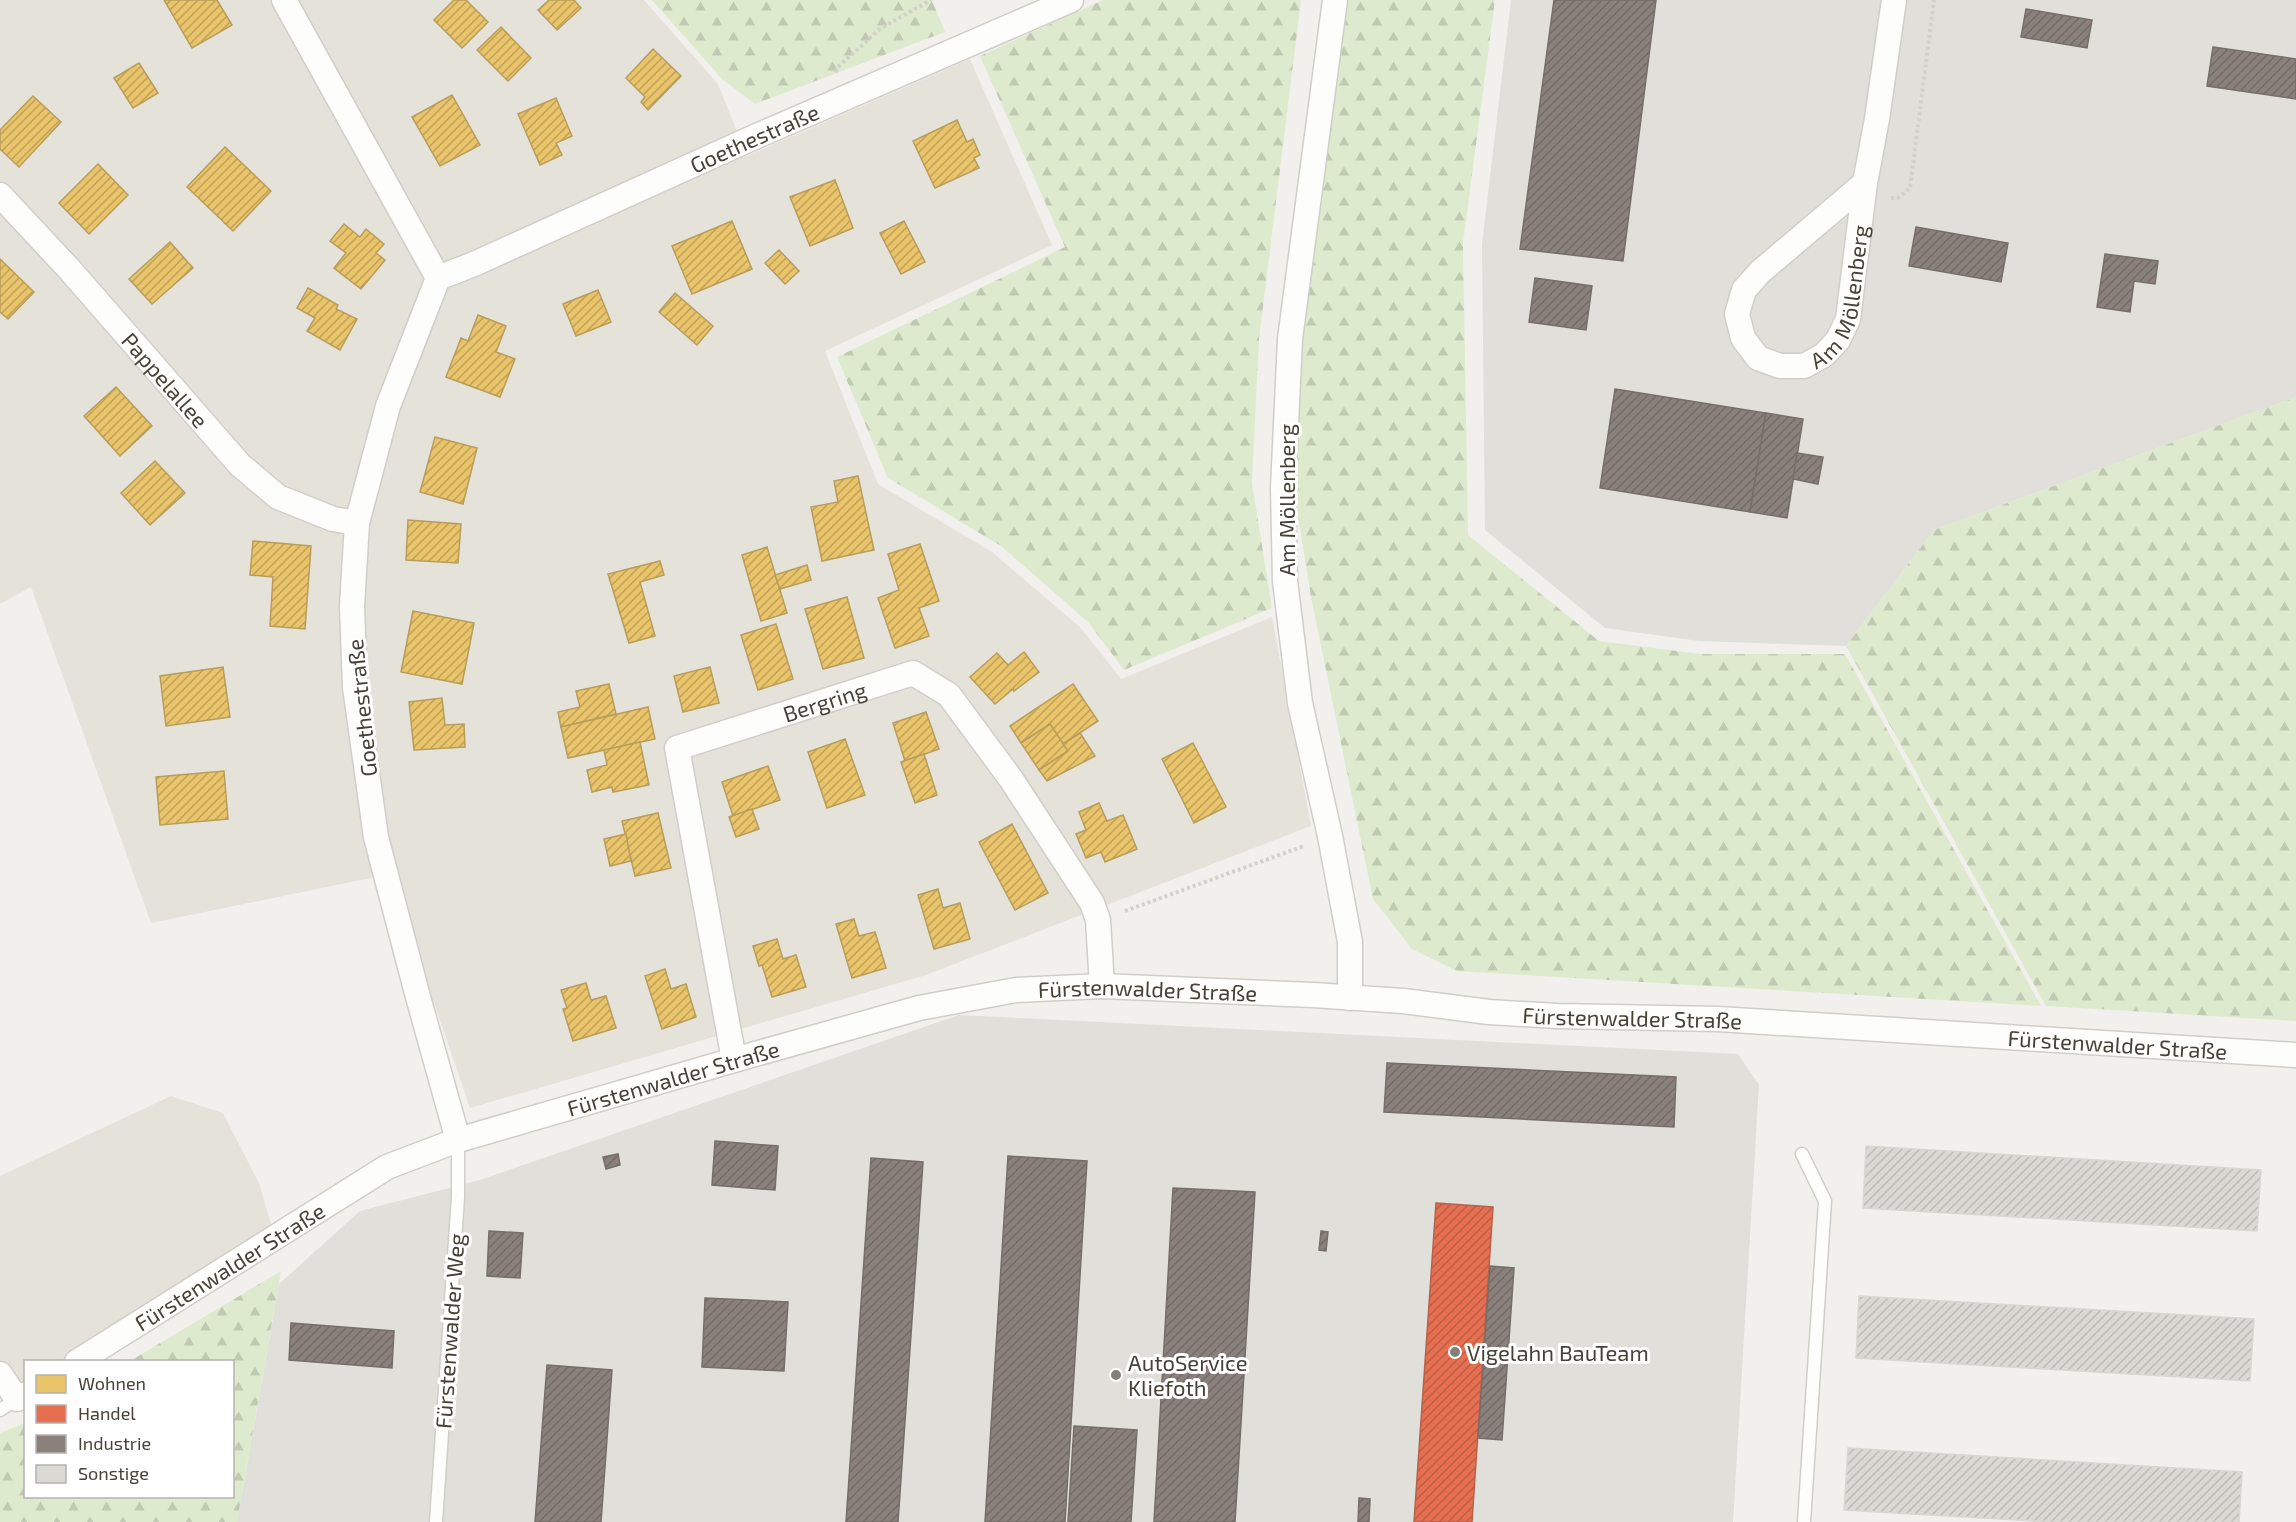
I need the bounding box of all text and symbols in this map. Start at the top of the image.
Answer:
street label: Goethestraße [686,98,823,178]
street label: Am Möllenberg [1805,223,1873,373]
street label: Pappelallee [117,327,214,433]
street label: Am Möllenberg [1273,424,1299,576]
street label: Goethestraße [341,638,381,778]
street label: Bergring [780,676,869,726]
street label: Fürstenwalder Straße [1037,973,1258,1006]
street label: Fürstenwalder Straße [1522,1001,1743,1033]
street label: Fürstenwalder Straße [2007,1024,2228,1064]
street label: Fürstenwalder Straße [564,1035,782,1121]
street label: Fürstenwalder Straße [129,1197,329,1336]
street label: Fürstenwalder Weg [429,1233,469,1429]
place label: Vigelahn BauTeam [1467,1339,1649,1365]
marker: Vigelahn BauTeam [1448,1345,1462,1359]
place label: AutoService Kliefoth [1128,1349,1247,1400]
legend [24,1360,234,1498]
marker: AutoService Kliefoth [1109,1368,1123,1382]
text: Wohnen [78,1372,146,1394]
text: Handel [78,1402,136,1424]
text: Industrie [78,1432,151,1454]
text: Sonstige [78,1462,149,1484]

